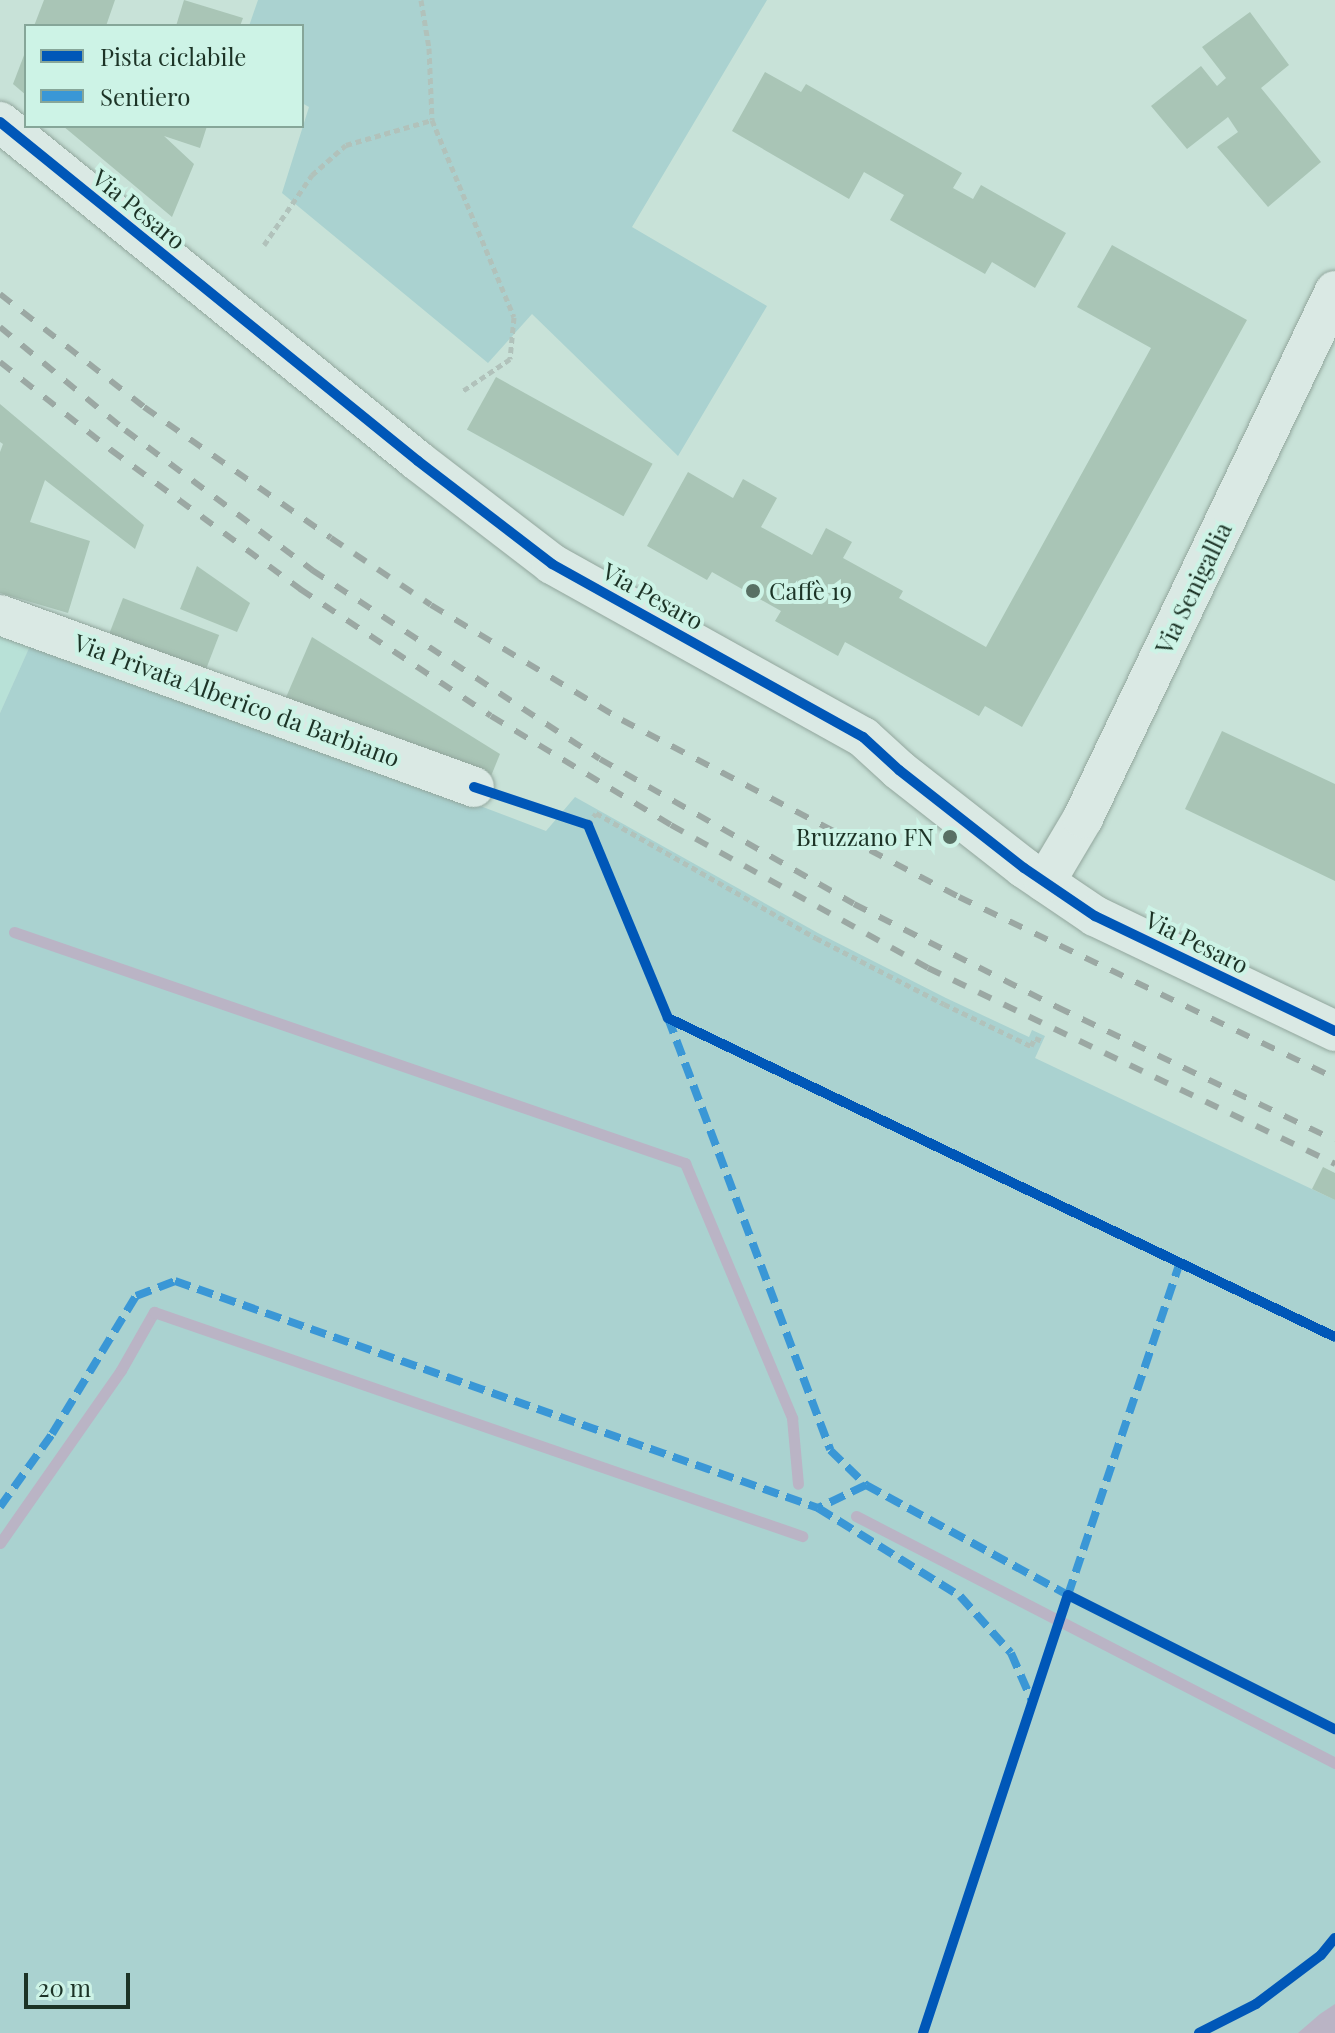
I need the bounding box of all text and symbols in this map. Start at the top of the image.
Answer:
legend [24,24,304,128]
text: Pista ciclabile [100,40,246,72]
text: Sentiero [100,80,190,112]
street label: Via Pesaro [87,163,191,255]
street label: Via Senigallia [1149,517,1237,659]
street label: Via Pesaro [597,556,709,636]
place label: Caffè 19 [769,577,852,605]
marker: Caffè 19 [744,582,762,600]
street label: Via Privata Alberico da Barbiano [69,627,405,773]
place label: Bruzzano FN [796,823,934,851]
marker: Bruzzano FN [941,828,959,846]
street label: Via Pesaro [1141,905,1253,979]
scale bar [28,1957,134,2007]
text: 20 m [38,1971,91,2003]

